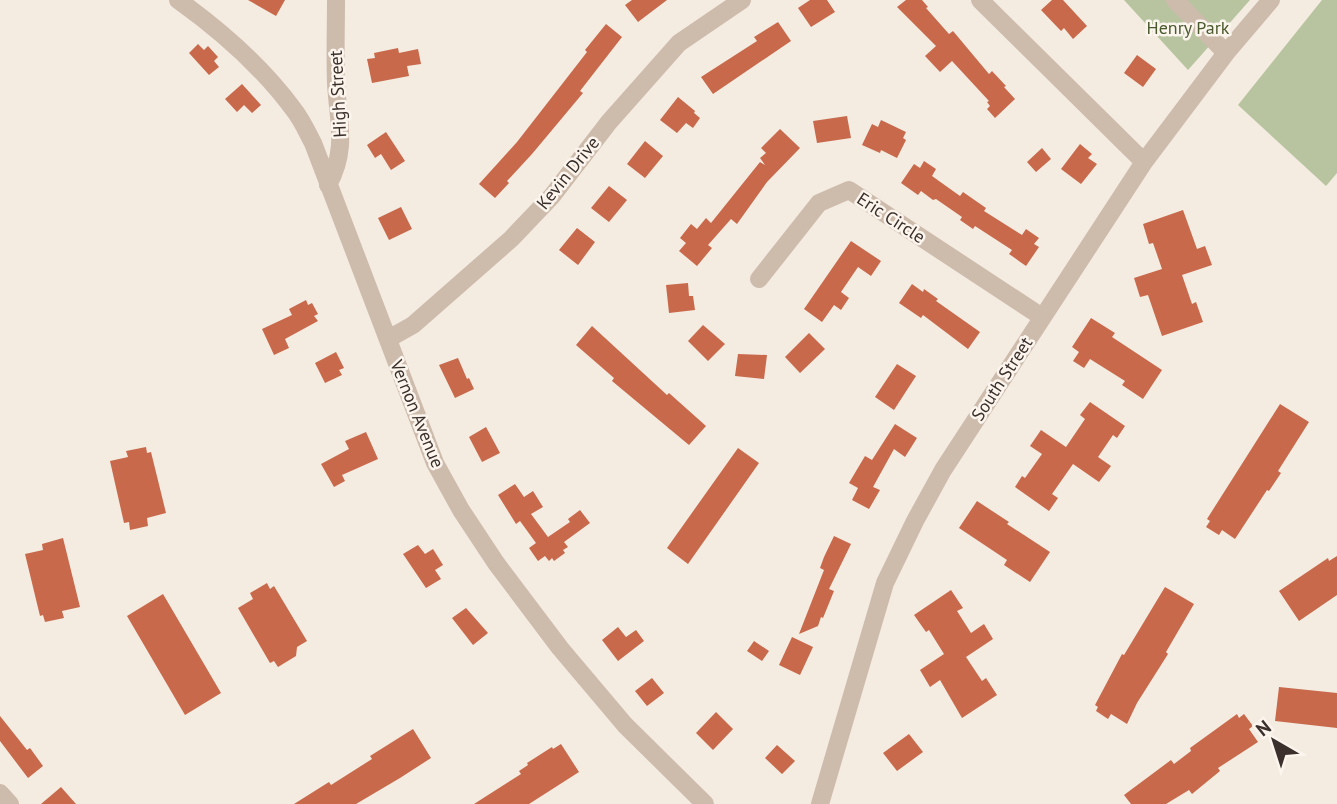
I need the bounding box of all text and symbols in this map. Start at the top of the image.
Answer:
park label: Henry Park [1147,16,1230,39]
street label: High Street [324,50,351,138]
street label: Kevin Drive [531,132,604,214]
street label: Eric Circle [853,187,930,248]
street label: South Street [966,332,1037,425]
street label: Vernon Avenue [385,356,450,471]
north arrow [1239,706,1309,776]
text: N [1251,715,1276,741]

